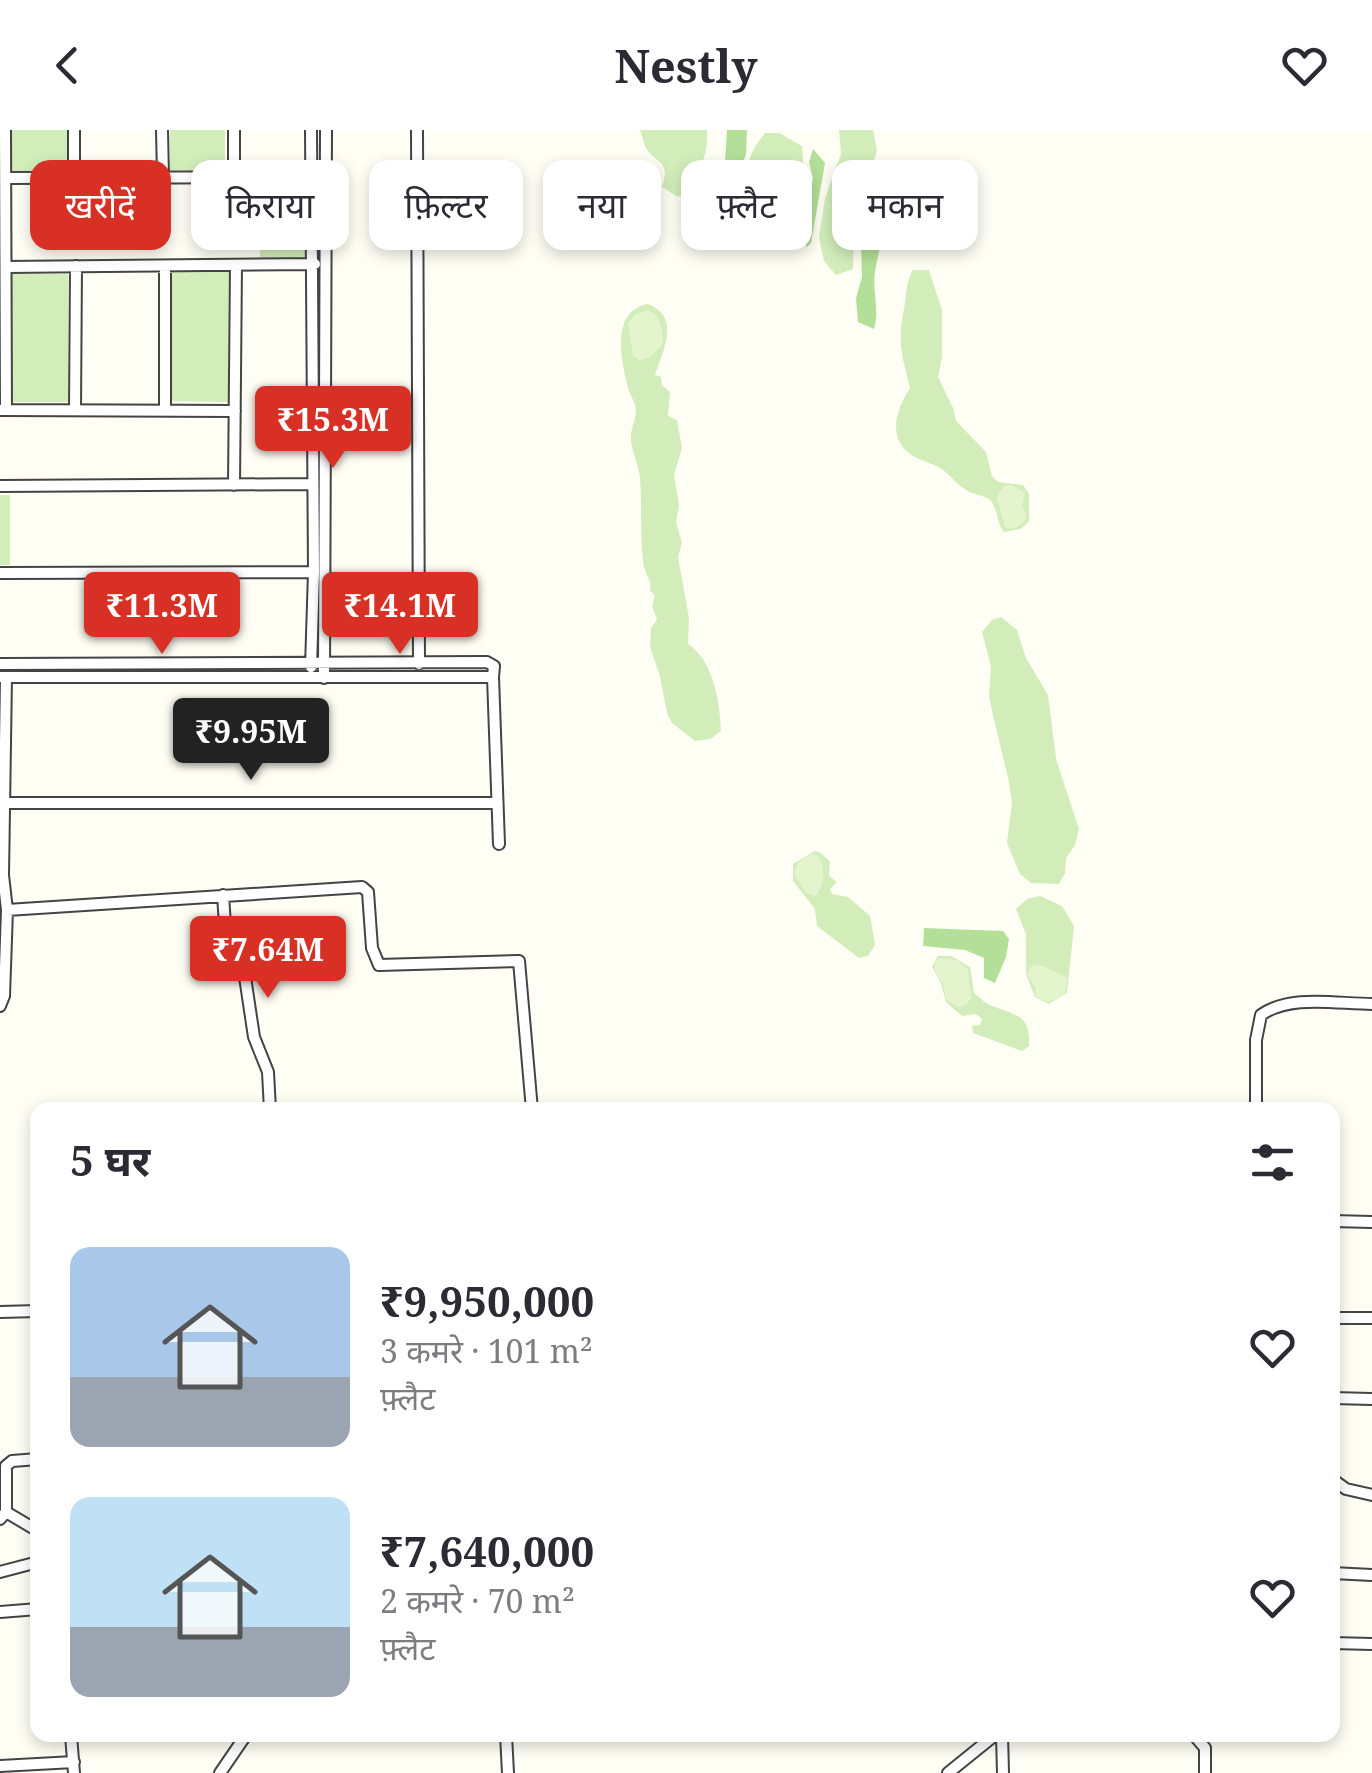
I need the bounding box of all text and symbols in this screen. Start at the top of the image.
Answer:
text: Nestly [615,35,757,96]
icon: back [40,38,95,93]
icon: heart [1277,38,1332,93]
chip: खरीदें [30,160,171,250]
chip: किराया [191,160,349,250]
chip: फ़िल्टर [369,160,523,250]
chip: नया [543,160,661,250]
chip: फ़्लैट [681,160,812,250]
chip: मकान [832,160,978,250]
pin: ₹15.3M [252,386,414,471]
text: ₹15.3M [277,397,389,440]
pin: ₹11.3M [81,572,243,657]
pin: ₹14.1M [319,572,481,657]
text: ₹11.3M [106,583,218,626]
text: ₹14.1M [344,583,456,626]
pin: ₹9.95M [170,698,332,783]
text: ₹9.95M [195,709,307,752]
pin: ₹7.64M [187,916,349,1001]
text: ₹7.64M [212,927,324,970]
text: 5 घर [70,1131,150,1188]
icon: filters [1245,1135,1300,1190]
text: ₹9,950,000 [380,1272,594,1329]
icon: home [150,1287,270,1407]
icon: heart [1245,1320,1300,1375]
text: 3 कमरे · 101 m² [380,1329,593,1372]
text: फ़्लैट [380,1376,435,1419]
text: ₹7,640,000 [380,1522,594,1579]
icon: home [150,1537,270,1657]
icon: heart [1245,1570,1300,1625]
text: 2 कमरे · 70 m² [380,1579,575,1622]
text: फ़्लैट [380,1626,435,1669]

